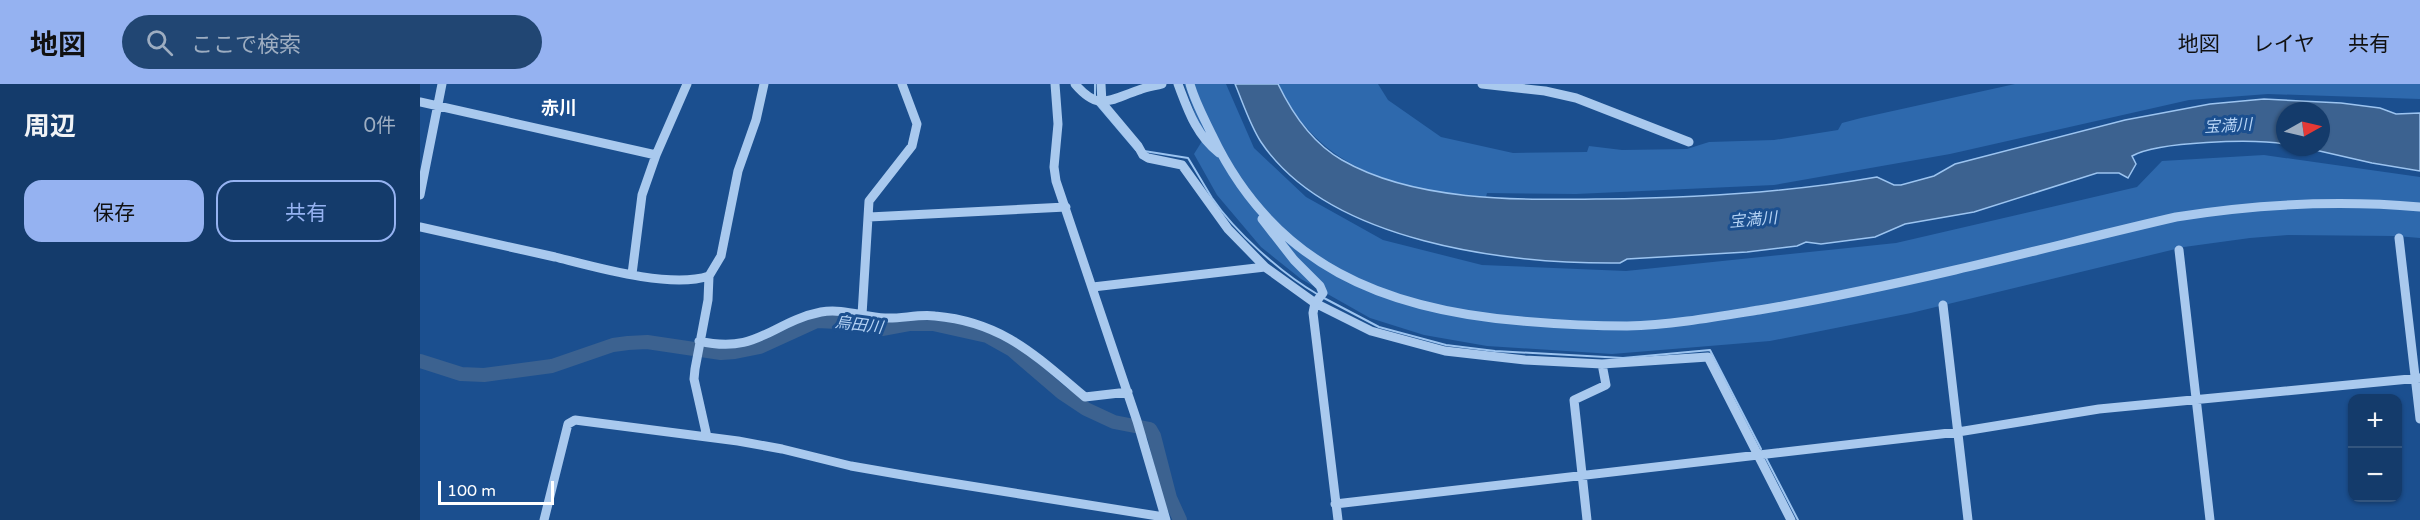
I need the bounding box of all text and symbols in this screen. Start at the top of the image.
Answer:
search box [122,15,542,69]
icon: search [143,26,176,59]
text: 地図 [30,28,86,62]
text: ここで検索 [191,32,301,58]
text: 地図 [2178,32,2220,57]
text: レイヤ [2253,32,2315,57]
text: 共有 [2348,32,2390,57]
district label: 赤川 [541,97,577,119]
north arrow [2276,102,2330,156]
text: 周辺 [24,111,76,142]
text: 0件 [363,114,396,138]
water label: 宝満川 [2204,115,2255,137]
button: 保存 [24,180,204,242]
button: 共有 [216,180,396,242]
water label: 宝満川 [1728,208,1780,232]
water label: 烏田川 [834,312,886,338]
map controls [2348,394,2402,502]
button: + [2348,394,2402,448]
button: − [2348,448,2402,502]
scale bar [438,478,554,506]
text: 100 m [447,481,496,501]

